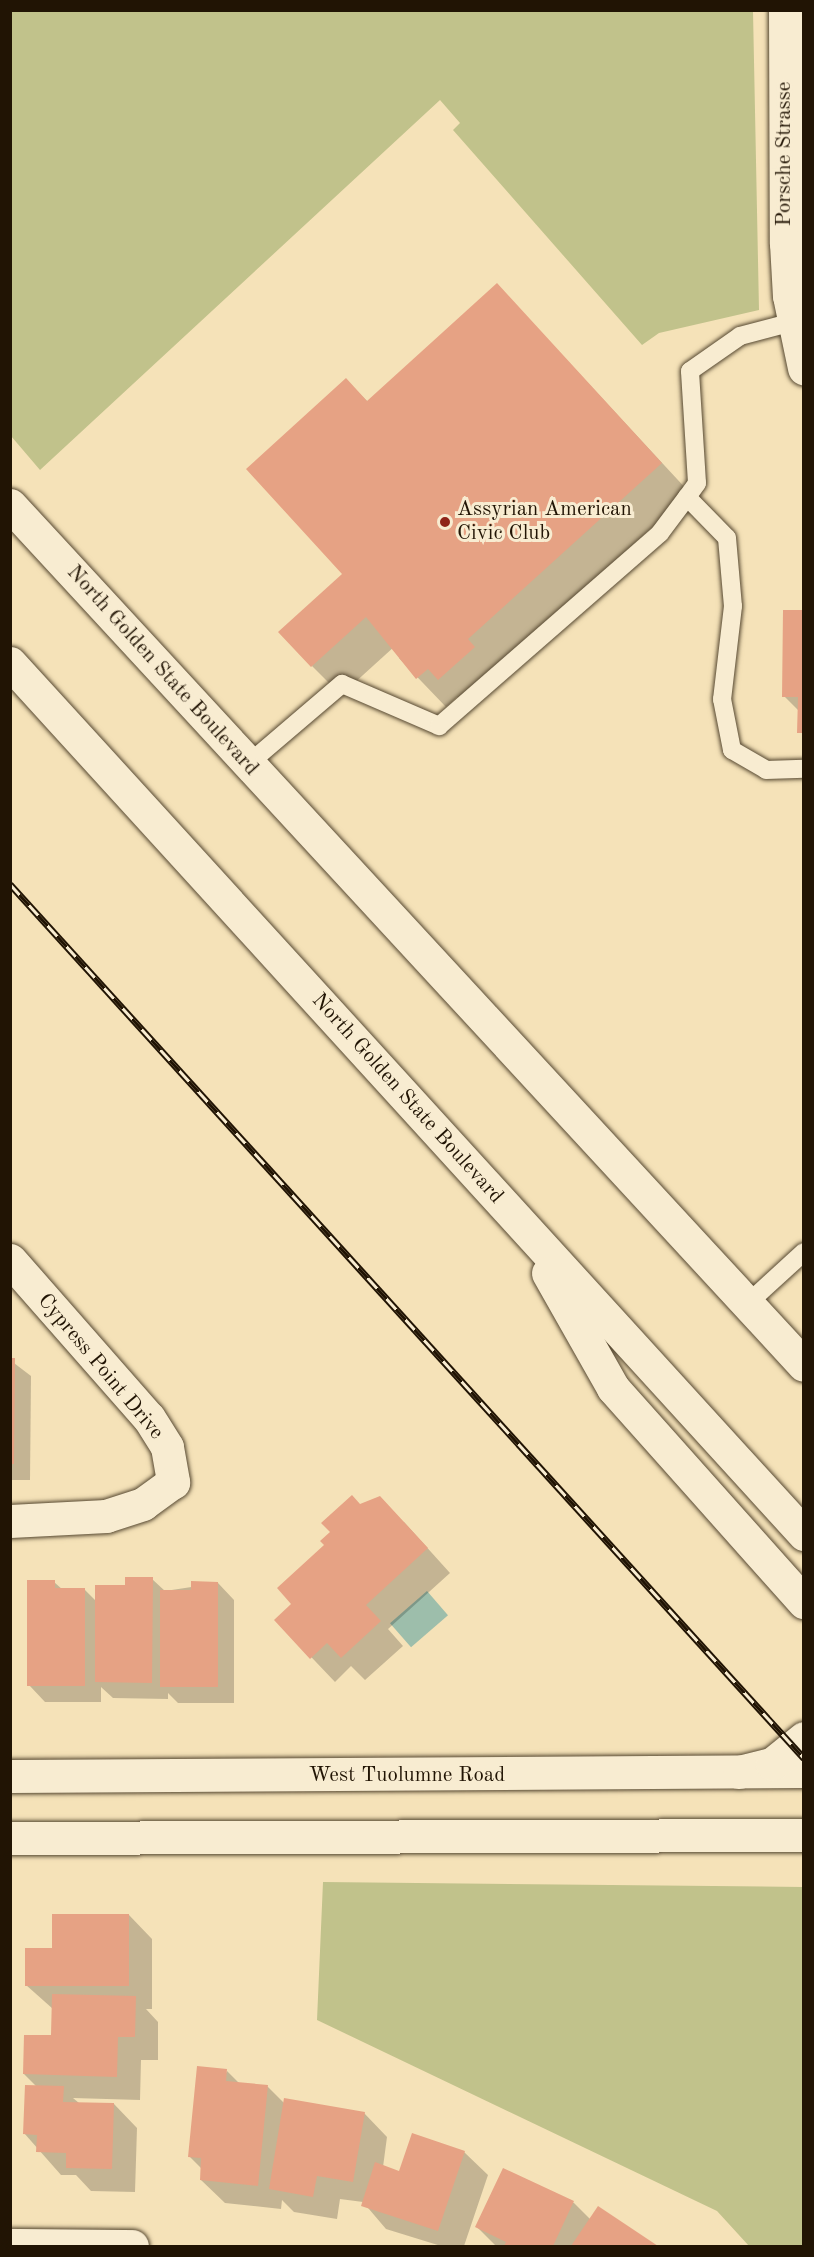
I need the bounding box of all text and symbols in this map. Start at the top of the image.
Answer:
street label: Porsche Strasse [772,82,798,226]
place label: Assyrian American Civic Club [457,497,632,547]
marker: Assyrian American Civic Club [438,515,452,529]
street label: North Golden State Boulevard [61,561,263,781]
street label: North Golden State Boulevard [306,989,508,1209]
street label: Cypress Point Drive [32,1289,168,1445]
street label: West Tuolumne Road [309,1763,505,1789]

